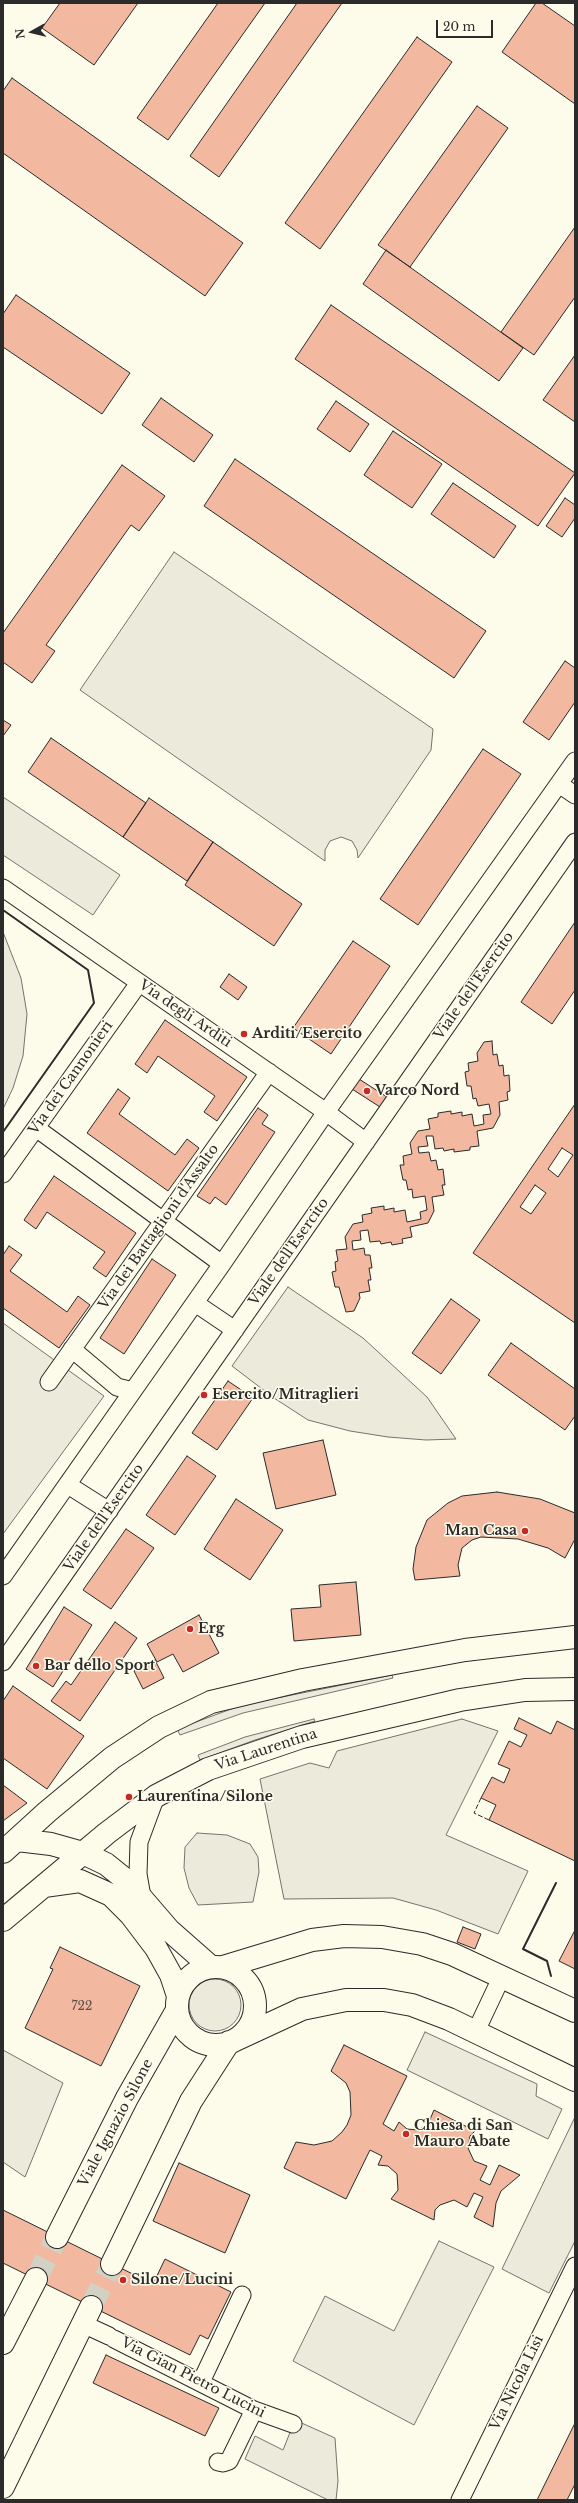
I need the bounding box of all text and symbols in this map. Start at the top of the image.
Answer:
north arrow [12,12,52,52]
scale bar [438,12,495,38]
text: 20 m [443,19,475,34]
text: N [12,28,28,40]
street label: Viale dell'Esercito [431,929,517,1043]
street label: Via degli Arditi [135,977,235,1051]
street label: Via dei Cannonieri [25,1018,117,1138]
place label: Arditi/Esercito [252,1026,362,1042]
marker: Arditi/Esercito [239,1029,249,1039]
place label: Varco Nord [375,1083,459,1099]
marker: Varco Nord [362,1086,372,1096]
street label: Via dei Battaglioni d'Assalto [95,1141,223,1313]
street label: Viale dell'Esercito [246,1195,332,1309]
place label: Esercito/Mitraglieri [212,1387,359,1403]
marker: Esercito/Mitraglieri [199,1390,209,1400]
street label: Viale dell'Esercito [61,1461,147,1575]
place label: Man Casa [445,1523,517,1539]
marker: Man Casa [520,1526,530,1536]
place label: Erg [198,1621,224,1637]
marker: Erg [185,1624,195,1634]
place label: Bar dello Sport [44,1658,155,1674]
marker: Bar dello Sport [31,1661,41,1671]
street label: Via Laurentina [213,1726,319,1774]
place label: Laurentina/Silone [137,1789,273,1805]
marker: Laurentina/Silone [124,1792,134,1802]
house number: 722 [72,2000,92,2014]
street label: Viale Ignazio Silone [75,2056,157,2190]
place label: Chiesa di San Mauro Abate [414,2118,513,2150]
marker: Chiesa di San Mauro Abate [401,2129,411,2139]
place label: Silone/Lucini [131,2272,233,2288]
marker: Silone/Lucini [118,2275,128,2285]
street label: Via Nicola Lisi [487,2333,547,2433]
street label: Via Gian Pietro Lucini [118,2334,268,2422]

